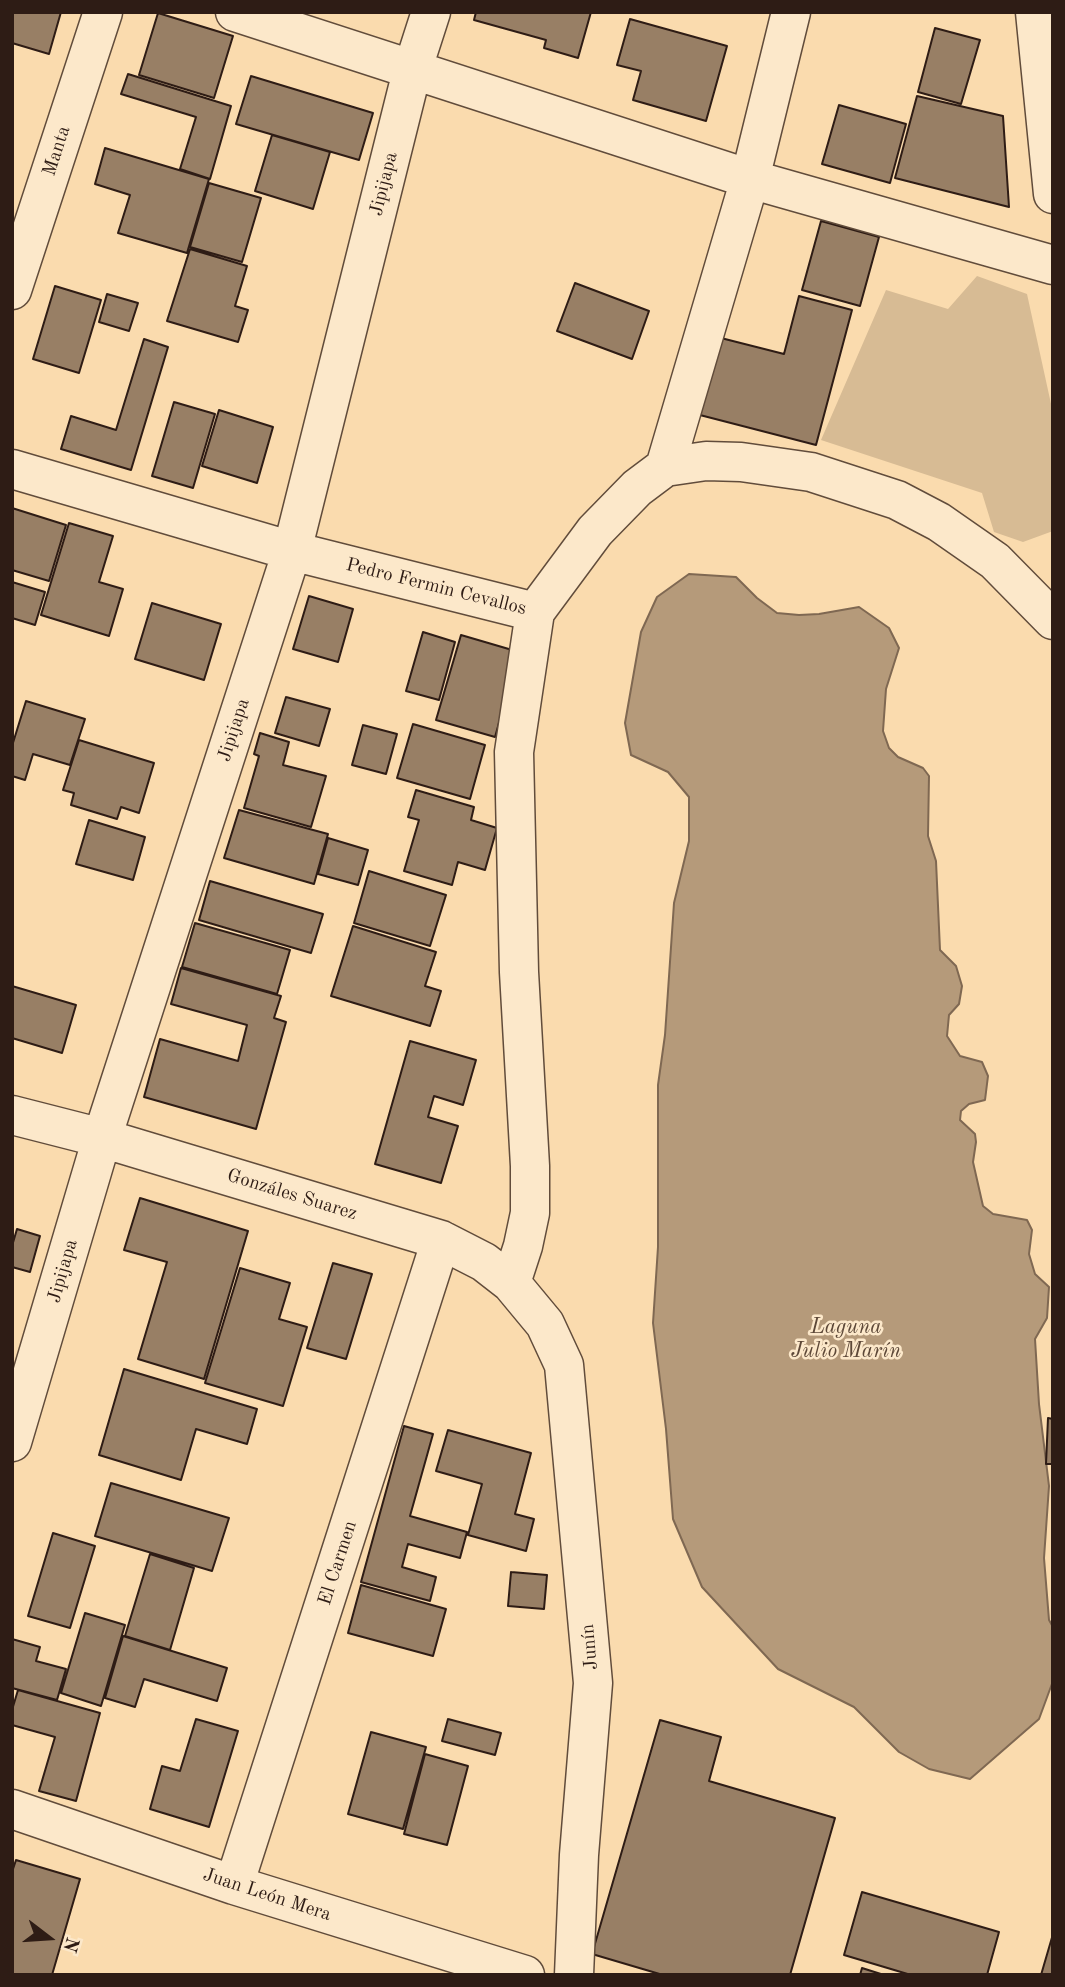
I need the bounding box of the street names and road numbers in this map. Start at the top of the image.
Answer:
street label: Manta [38,123,76,179]
street label: Jipijapa [365,150,403,218]
street label: Pedro Fermin Cevallos [343,554,529,620]
street label: Jipijapa [213,696,255,764]
street label: Gonzáles Suarez [224,1164,360,1226]
street label: Jipijapa [43,1237,83,1305]
street label: El Carmen [314,1518,362,1608]
street label: Junín [577,1623,603,1671]
street label: Juan León Mera [200,1864,334,1926]

